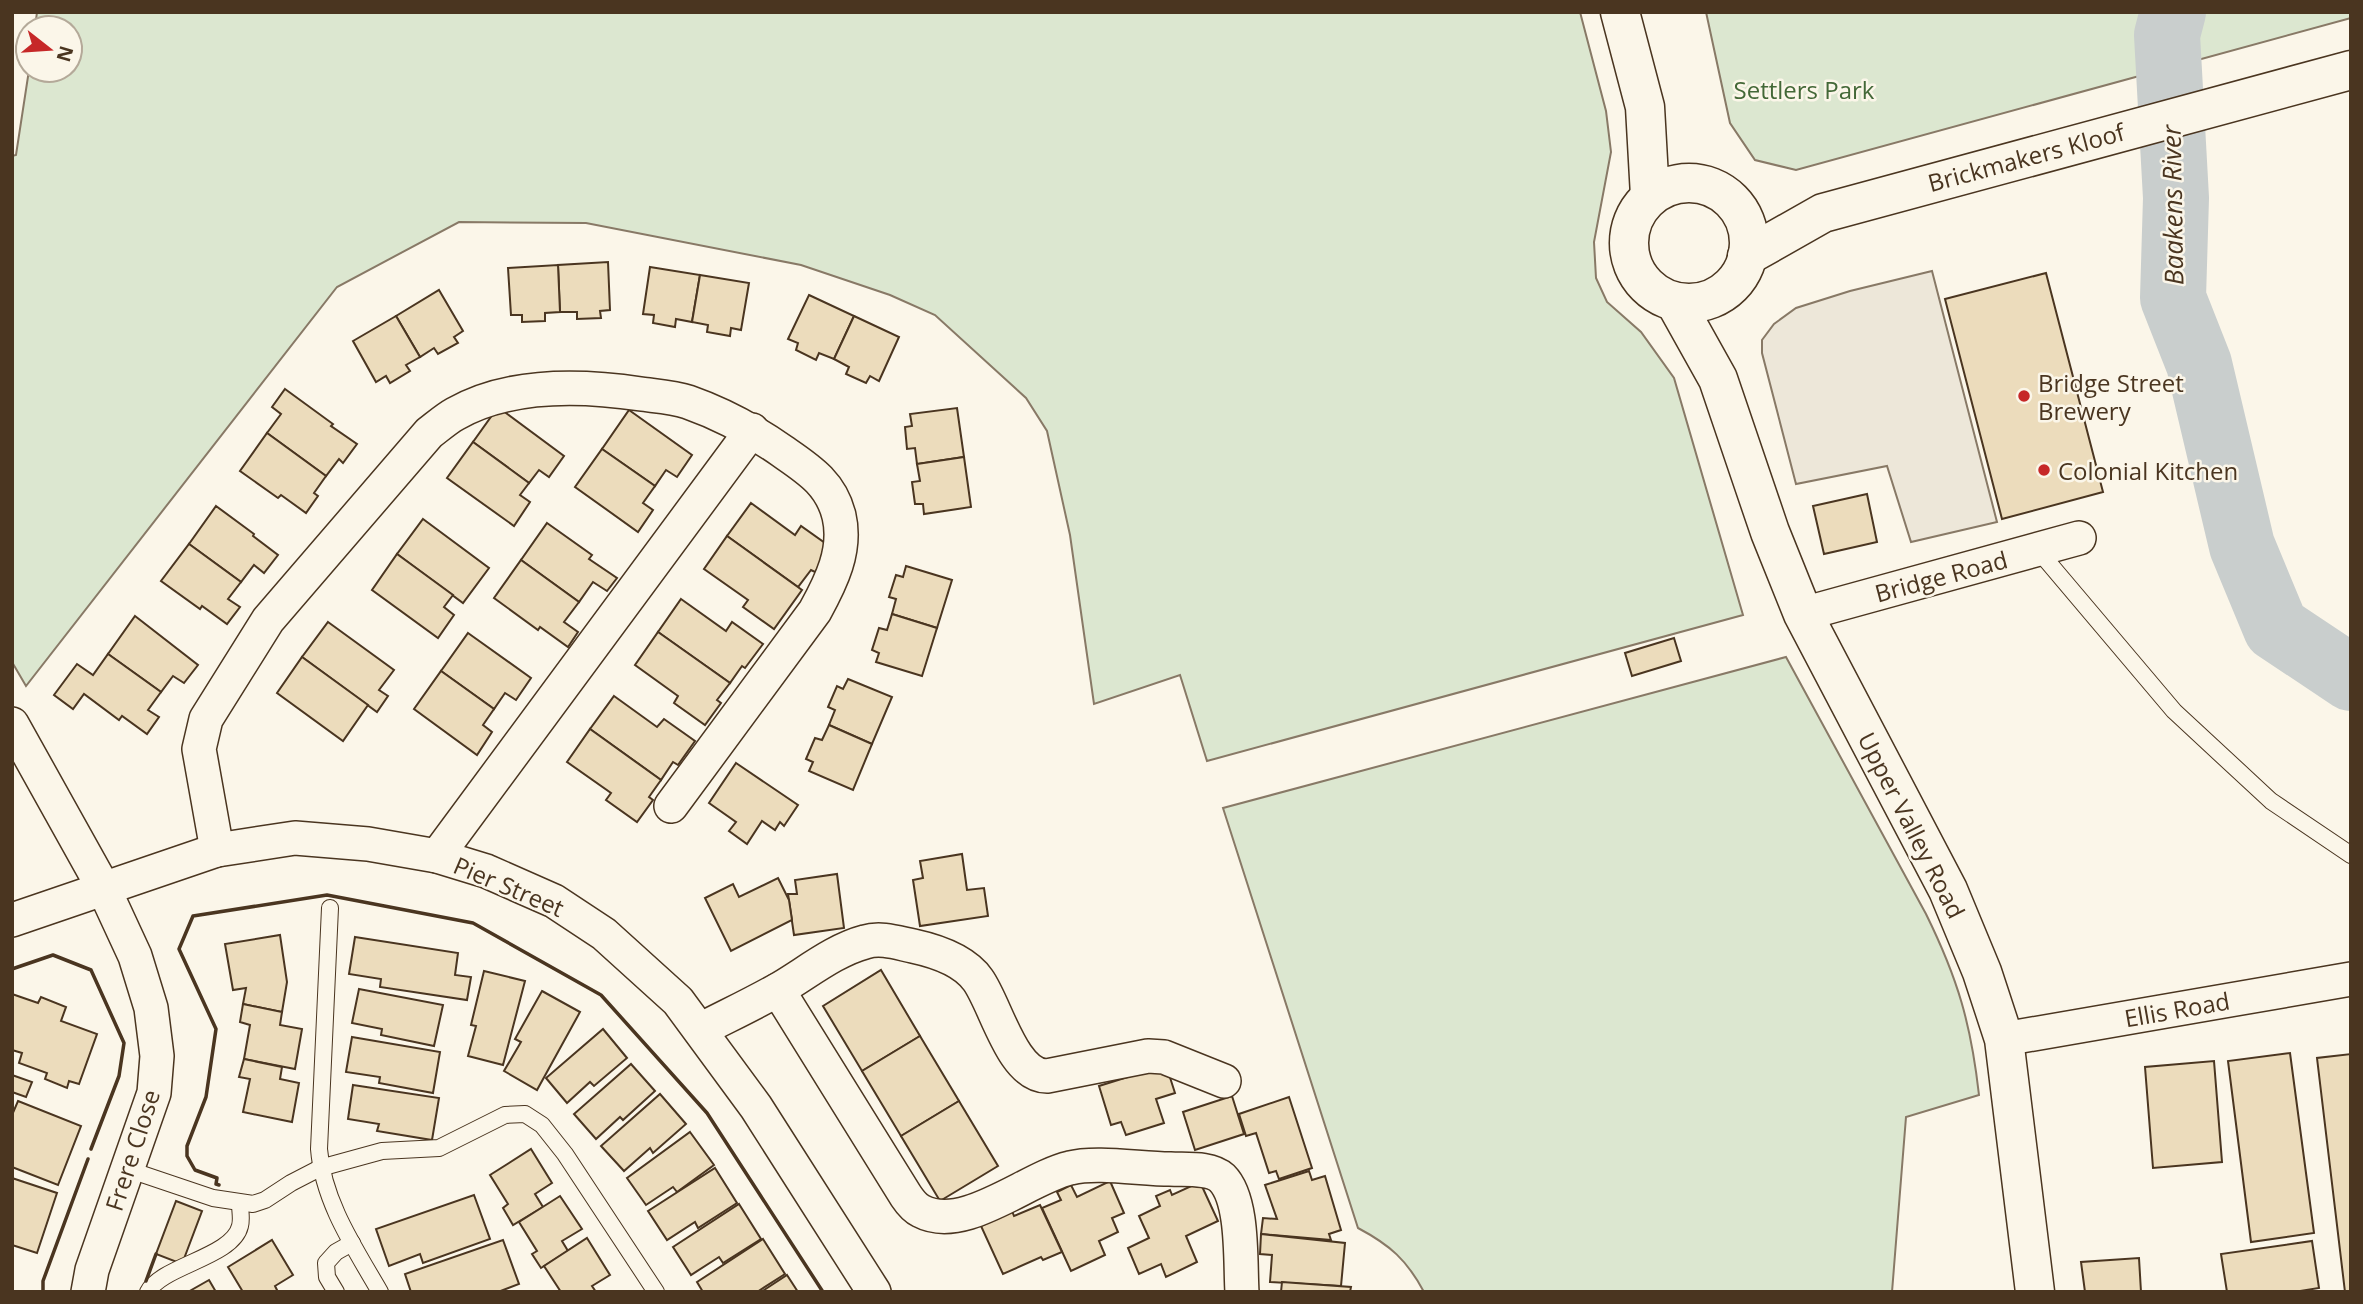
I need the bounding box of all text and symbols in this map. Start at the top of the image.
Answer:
north arrow [14,14,84,84]
text: N [51,43,80,65]
park label: Settlers Park [1734,73,1875,106]
street label: Brickmakers Kloof [1924,114,2130,199]
water label: Baakens River [2153,123,2191,285]
place label: Bridge Street Brewery [2038,366,2184,427]
marker: Bridge Street Brewery [2016,388,2032,404]
place label: Colonial Kitchen [2058,454,2238,487]
marker: Colonial Kitchen [2036,462,2052,478]
street label: Bridge Road [1871,542,2011,610]
street label: Upper Valley Road [1851,726,1973,924]
street label: Pier Street [449,848,569,924]
street label: Ellis Road [2122,984,2232,1034]
street label: Frere Close [97,1085,167,1215]

